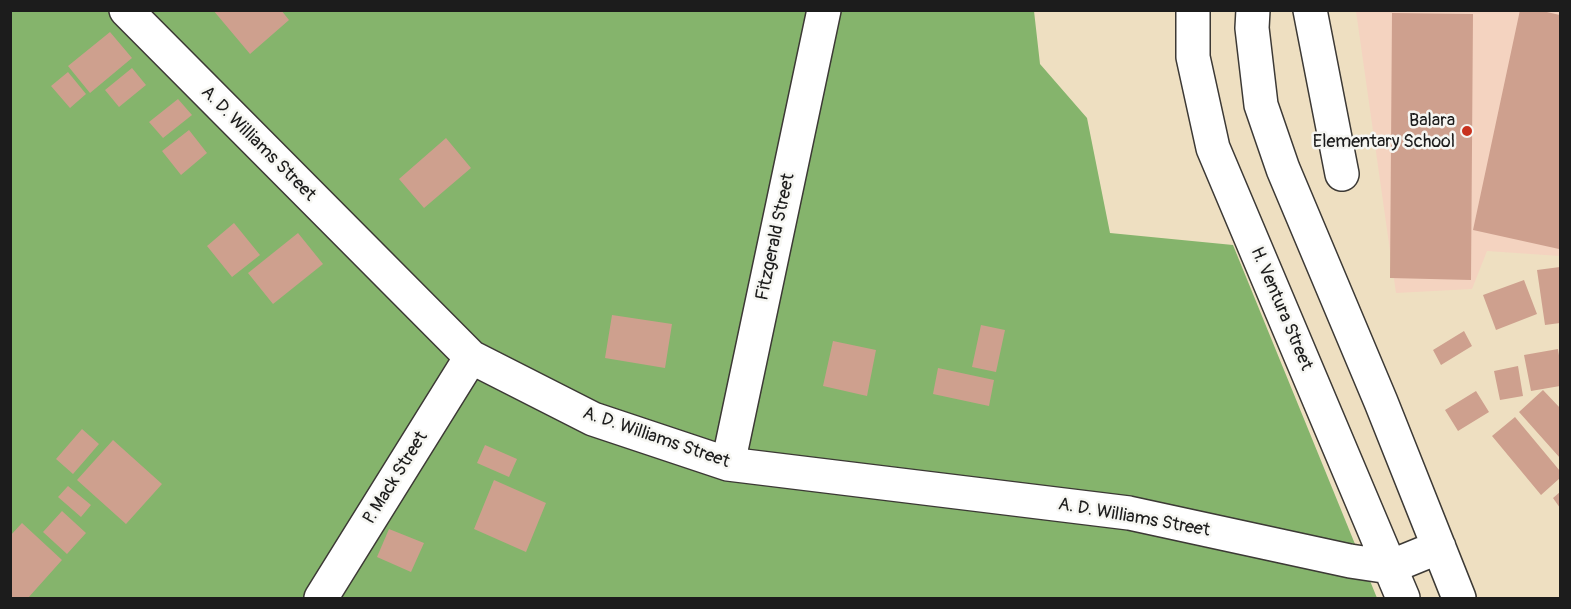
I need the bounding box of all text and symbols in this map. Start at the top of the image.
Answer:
street label: A. D. Williams Street [196,82,320,206]
place label: Balara Elementary School [1313,110,1455,152]
marker: Balara Elementary School [1460,124,1474,138]
street label: Fitzgerald Street [752,172,800,302]
street label: H. Ventura Street [1245,244,1317,374]
street label: A. D. Williams Street [580,403,732,473]
street label: P. Mack Street [359,428,433,528]
street label: A. D. Williams Street [1056,494,1212,542]

